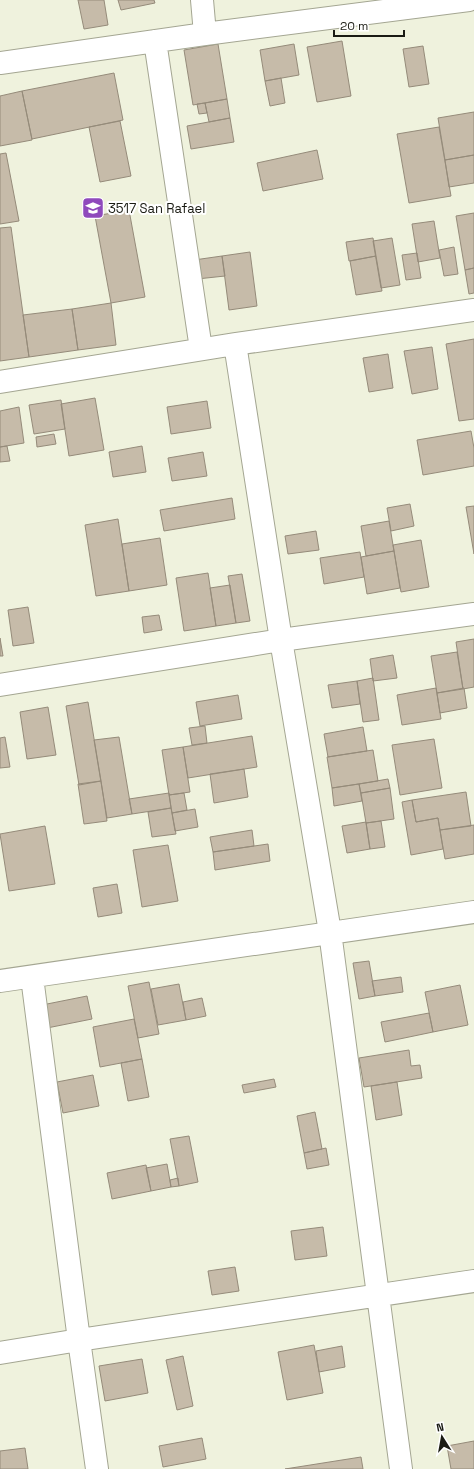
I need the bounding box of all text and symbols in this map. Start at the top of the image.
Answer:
scale bar [334,12,404,38]
text: 20 m [340,18,368,34]
school or university icon: 3517 San Rafael [80,195,106,221]
place label: 3517 San Rafael [108,200,205,217]
north arrow [422,1417,462,1457]
text: N [435,1420,445,1435]

